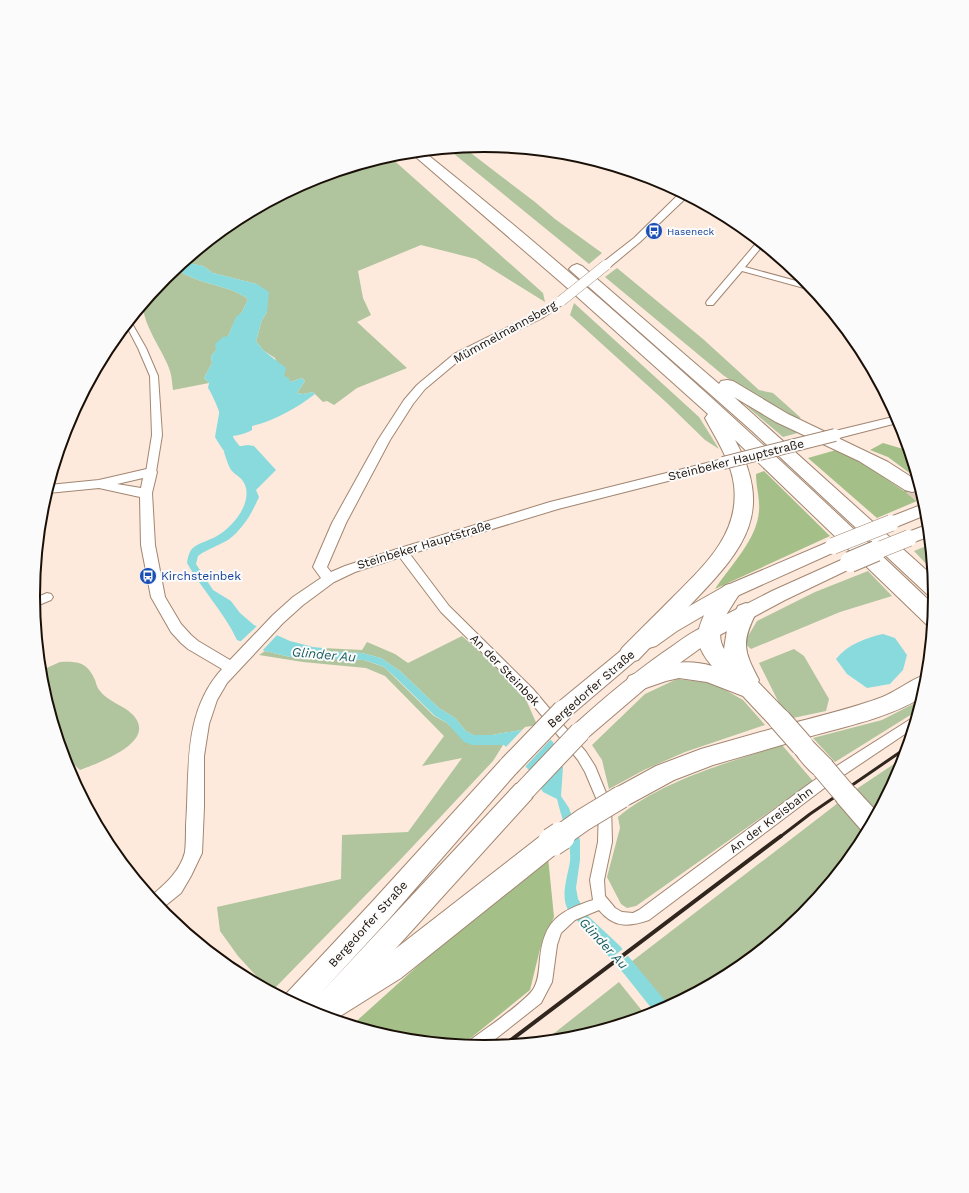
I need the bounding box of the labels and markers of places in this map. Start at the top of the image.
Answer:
bus stop icon: Haseneck [644,221,664,241]
place label: Haseneck [667,226,715,237]
bus stop icon: Kirchsteinbek [138,566,158,586]
place label: Kirchsteinbek [161,569,241,583]

